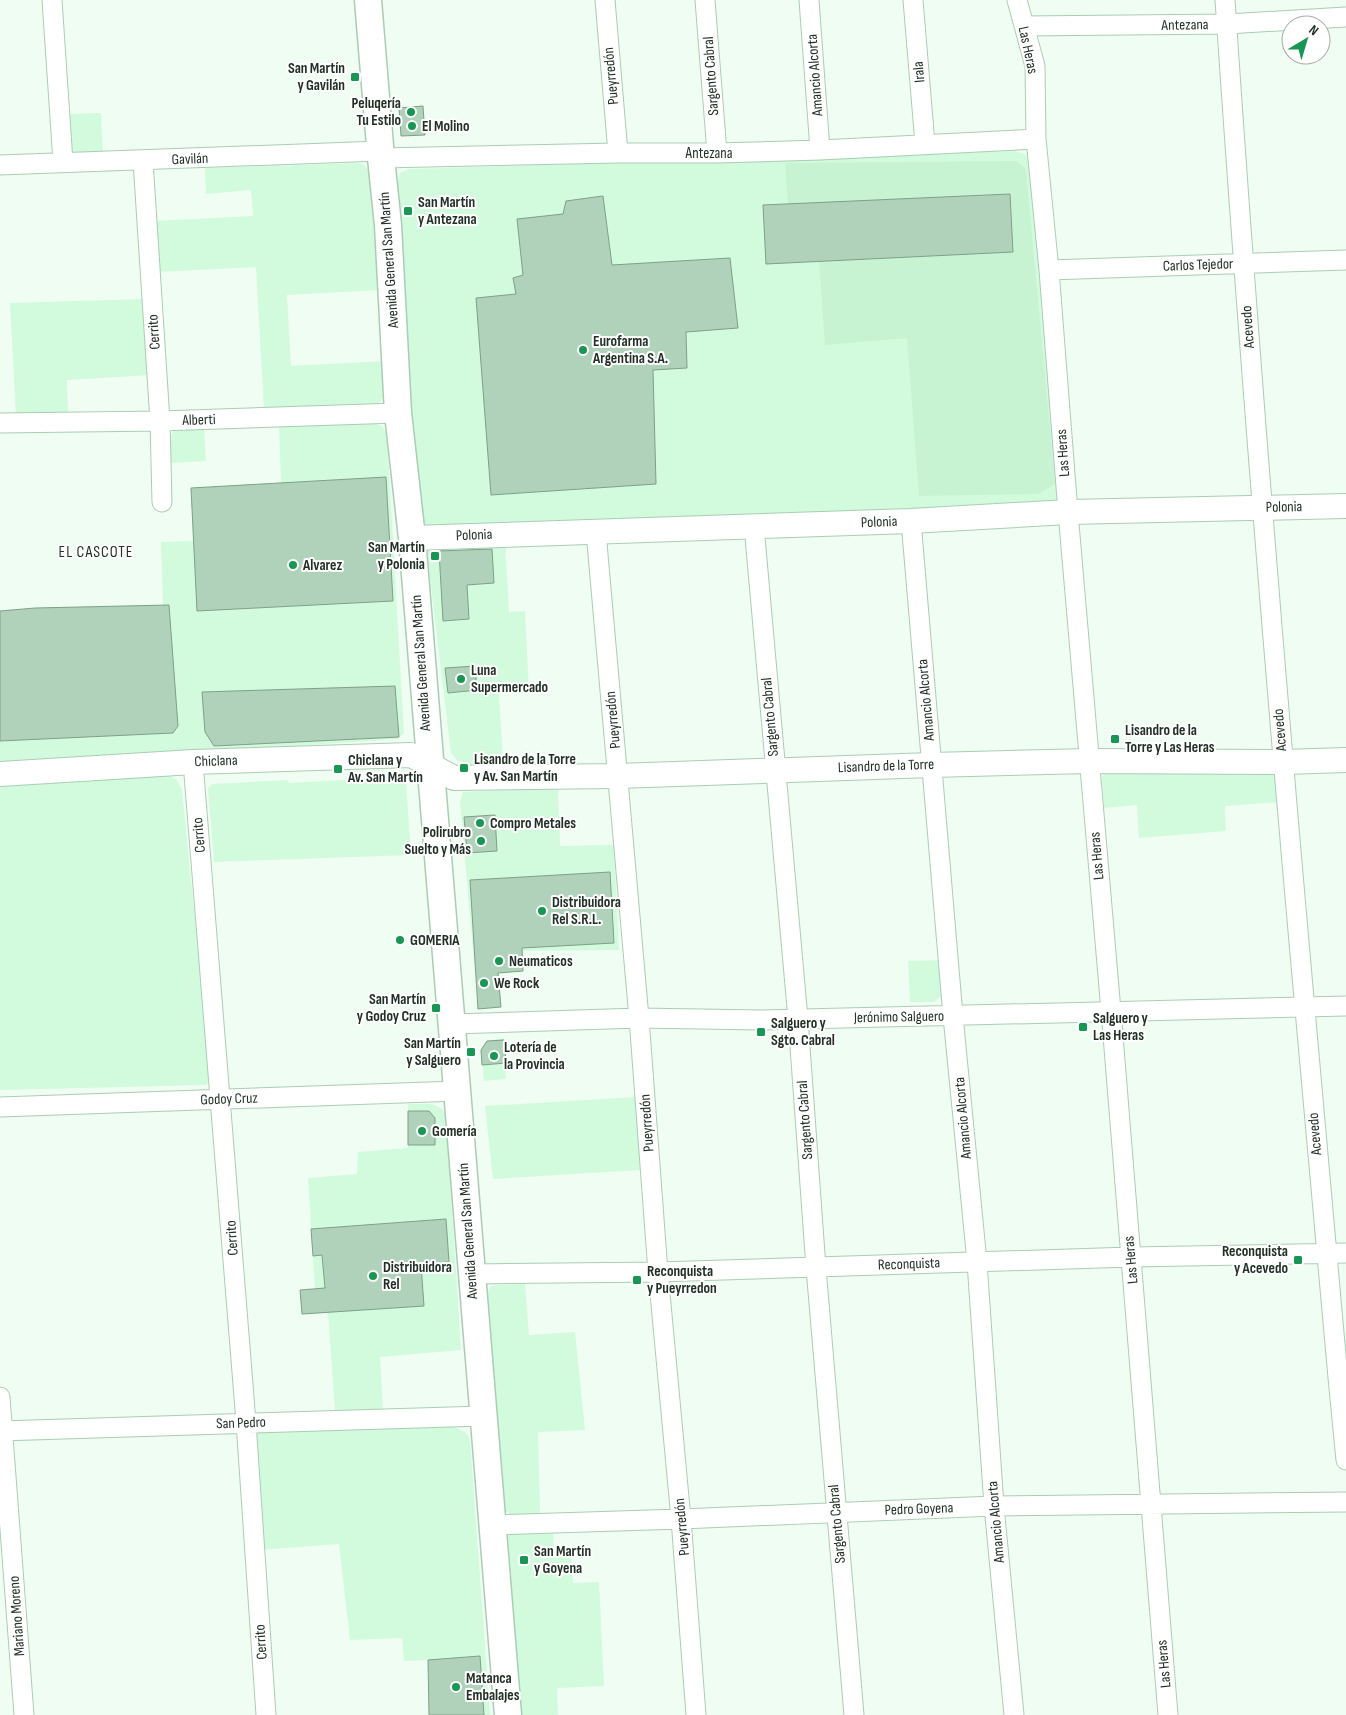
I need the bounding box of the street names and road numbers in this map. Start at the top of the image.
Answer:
street label: Antezana [1160,15,1209,35]
street label: Las Heras [1014,25,1042,75]
street label: Amancio Alcorta [803,33,827,118]
street label: Sargento Cabral [699,36,723,116]
street label: Pueyrredón [599,46,623,106]
street label: Irala [909,60,929,84]
street label: Antezana [684,144,733,163]
street label: Gavilán [171,149,209,169]
street label: Avenida General San Martín [375,191,403,330]
street label: Carlos Tejedor [1162,254,1234,276]
street label: Acevedo [1237,305,1259,350]
street label: Cerrito [143,314,165,350]
street label: Alberti [181,410,216,430]
street label: Las Heras [1052,428,1074,478]
street label: Polonia [1266,497,1303,517]
street label: Polonia [860,512,898,532]
street label: Polonia [455,525,493,545]
street label: Avenida General San Martín [407,594,435,733]
street label: Amancio Alcorta [913,658,939,743]
street label: Sargento Cabral [757,677,783,757]
street label: Pueyrredón [601,690,625,750]
street label: Acevedo [1269,708,1291,753]
street label: Chiclana [194,751,238,771]
street label: Lisandro de la Torre [838,755,934,777]
street label: Cerrito [188,817,210,853]
street label: Las Heras [1085,831,1109,881]
street label: Jerónimo Salguero [853,1007,944,1027]
street label: Amancio Alcorta [950,1076,976,1161]
street label: Sargento Cabral [793,1080,817,1160]
street label: Godoy Cruz [200,1088,259,1109]
street label: Pueyrredón [636,1094,658,1152]
street label: Acevedo [1304,1112,1326,1157]
street label: Avenida General San Martín [454,1162,482,1301]
street label: Cerrito [221,1220,243,1256]
street label: Las Heras [1119,1235,1143,1285]
street label: Reconquista [878,1253,941,1275]
street label: San Pedro [216,1413,266,1433]
street label: Amancio Alcorta [983,1480,1009,1565]
street label: Sargento Cabral [824,1484,850,1564]
street label: Pueyrredón [670,1497,694,1557]
street label: Pedro Goyena [884,1498,954,1520]
street label: Mariano Moreno [5,1575,29,1657]
street label: Cerrito [250,1624,272,1660]
street label: Las Heras [1152,1639,1176,1689]

